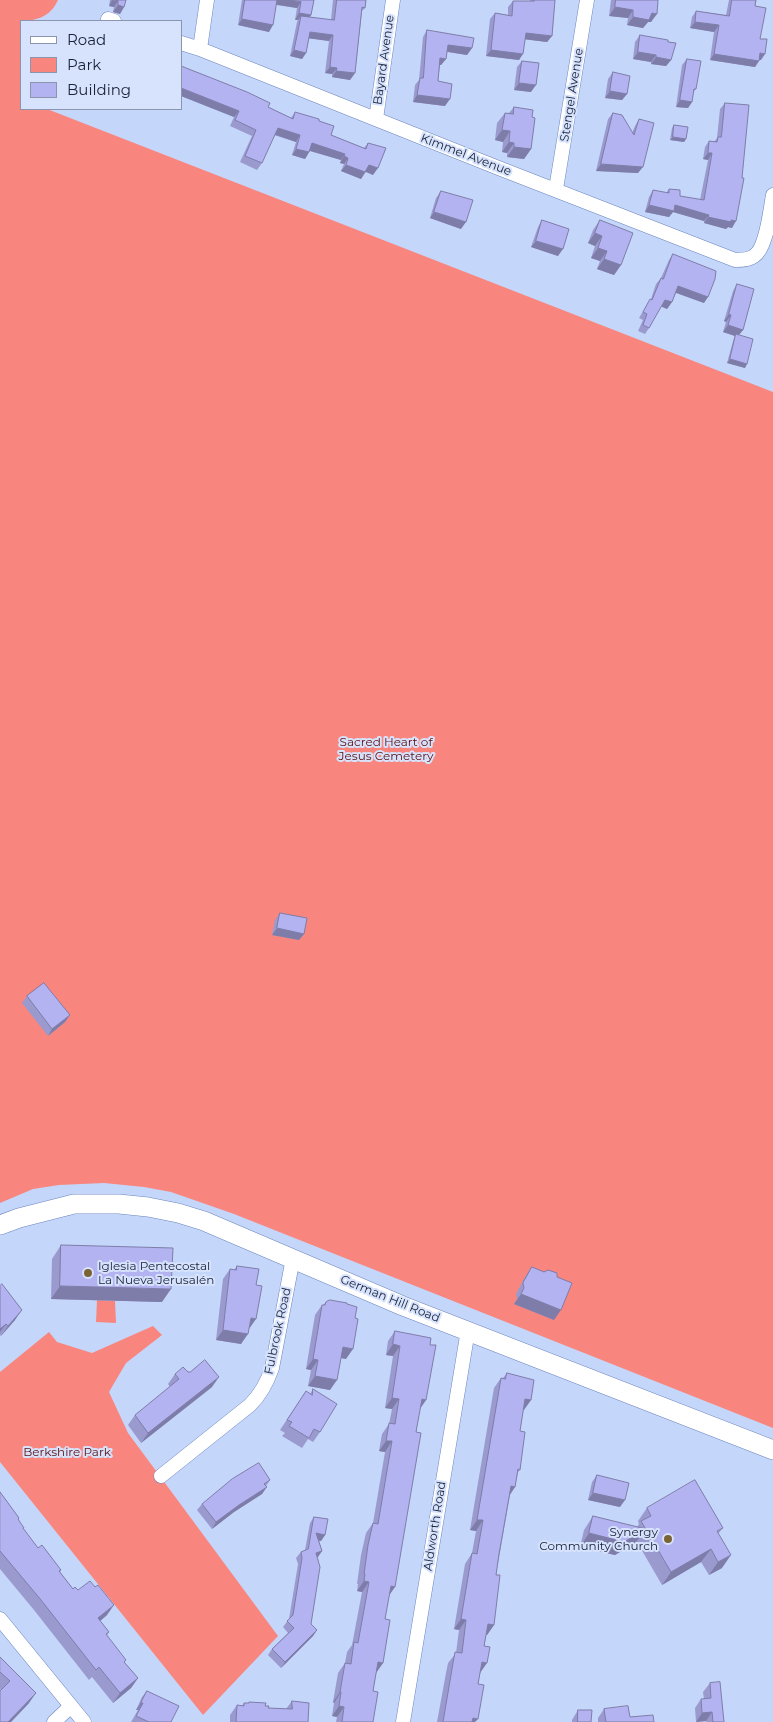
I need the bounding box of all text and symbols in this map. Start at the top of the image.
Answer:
street label: Bayard Avenue [371,14,397,106]
legend [20,20,182,110]
text: Road [67,30,106,49]
street label: Stengel Avenue [557,47,587,143]
text: Park [67,55,101,74]
text: Building [67,80,131,99]
street label: Kimmel Avenue [419,131,513,179]
park label: Sacred Heart of Jesus Cemetery [339,735,433,763]
place label: Iglesia Pentecostal La Nueva Jerusalén [98,1259,214,1287]
marker: Iglesia Pentecostal La Nueva Jerusalén [82,1267,94,1279]
street label: German Hill Road [338,1272,442,1326]
street label: Fulbrook Road [262,1286,294,1376]
park label: Berkshire Park [23,1445,111,1459]
street label: Aldworth Road [421,1480,449,1572]
place label: Synergy Community Church [539,1525,658,1553]
marker: Synergy Community Church [662,1533,674,1545]

